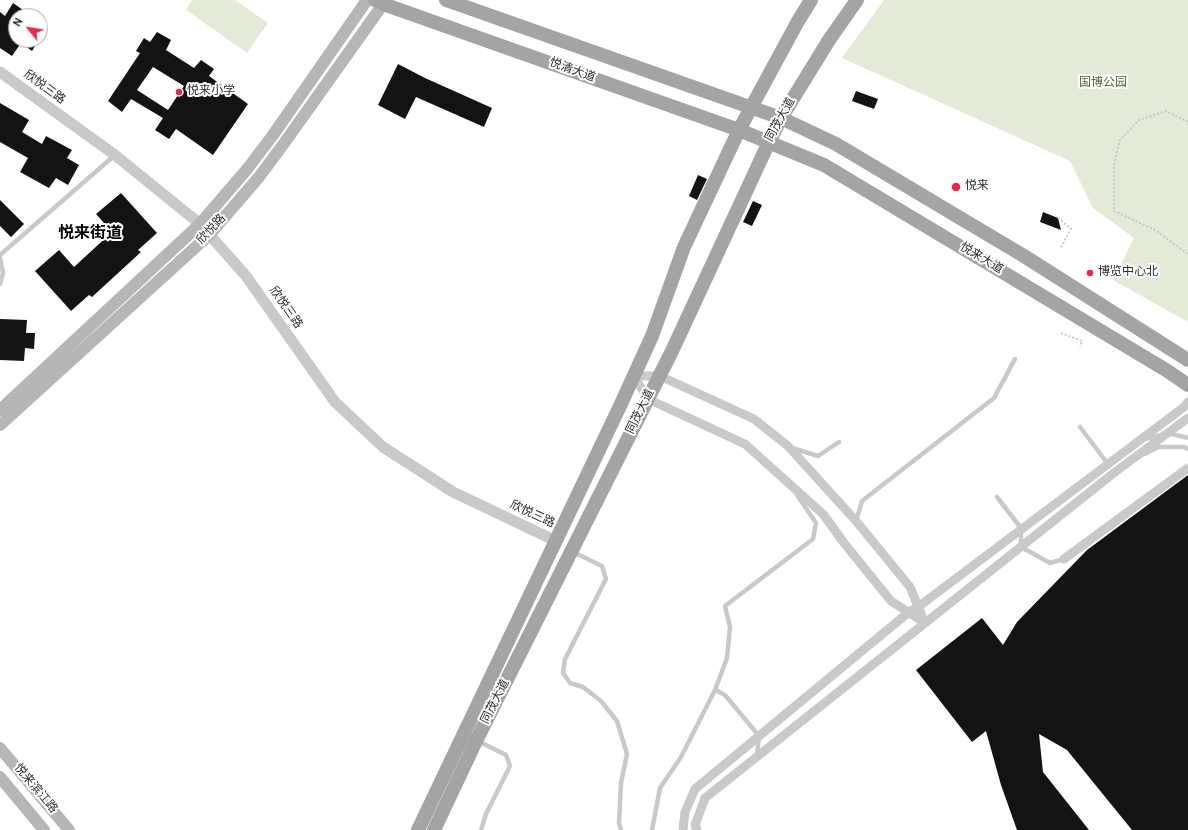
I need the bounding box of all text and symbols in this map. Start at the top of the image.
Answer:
north arrow [8,8,48,48]
text: N [10,16,27,29]
street label: 悦清大道 [547,56,597,86]
street label: 欣悦三路 [20,68,68,108]
park label: 国博公园 [1079,77,1127,91]
place label: 悦来小学 [187,85,235,99]
marker: 悦来小学 [174,87,184,97]
street label: 同茂大道 [763,96,799,144]
place label: 悦来 [965,180,989,194]
marker: 悦来 [950,181,962,193]
street label: 欣悦路 [194,212,230,248]
district label: 悦来街道 [58,225,122,245]
street label: 悦来大道 [957,240,1005,278]
place label: 博览中心北 [1098,266,1158,280]
marker: 博览中心北 [1085,268,1095,278]
street label: 欣悦三路 [265,284,305,332]
street label: 同茂大道 [624,387,658,437]
street label: 欣悦三路 [507,498,557,532]
street label: 同茂大道 [479,677,513,727]
street label: 悦来滨江路 [10,761,60,817]

